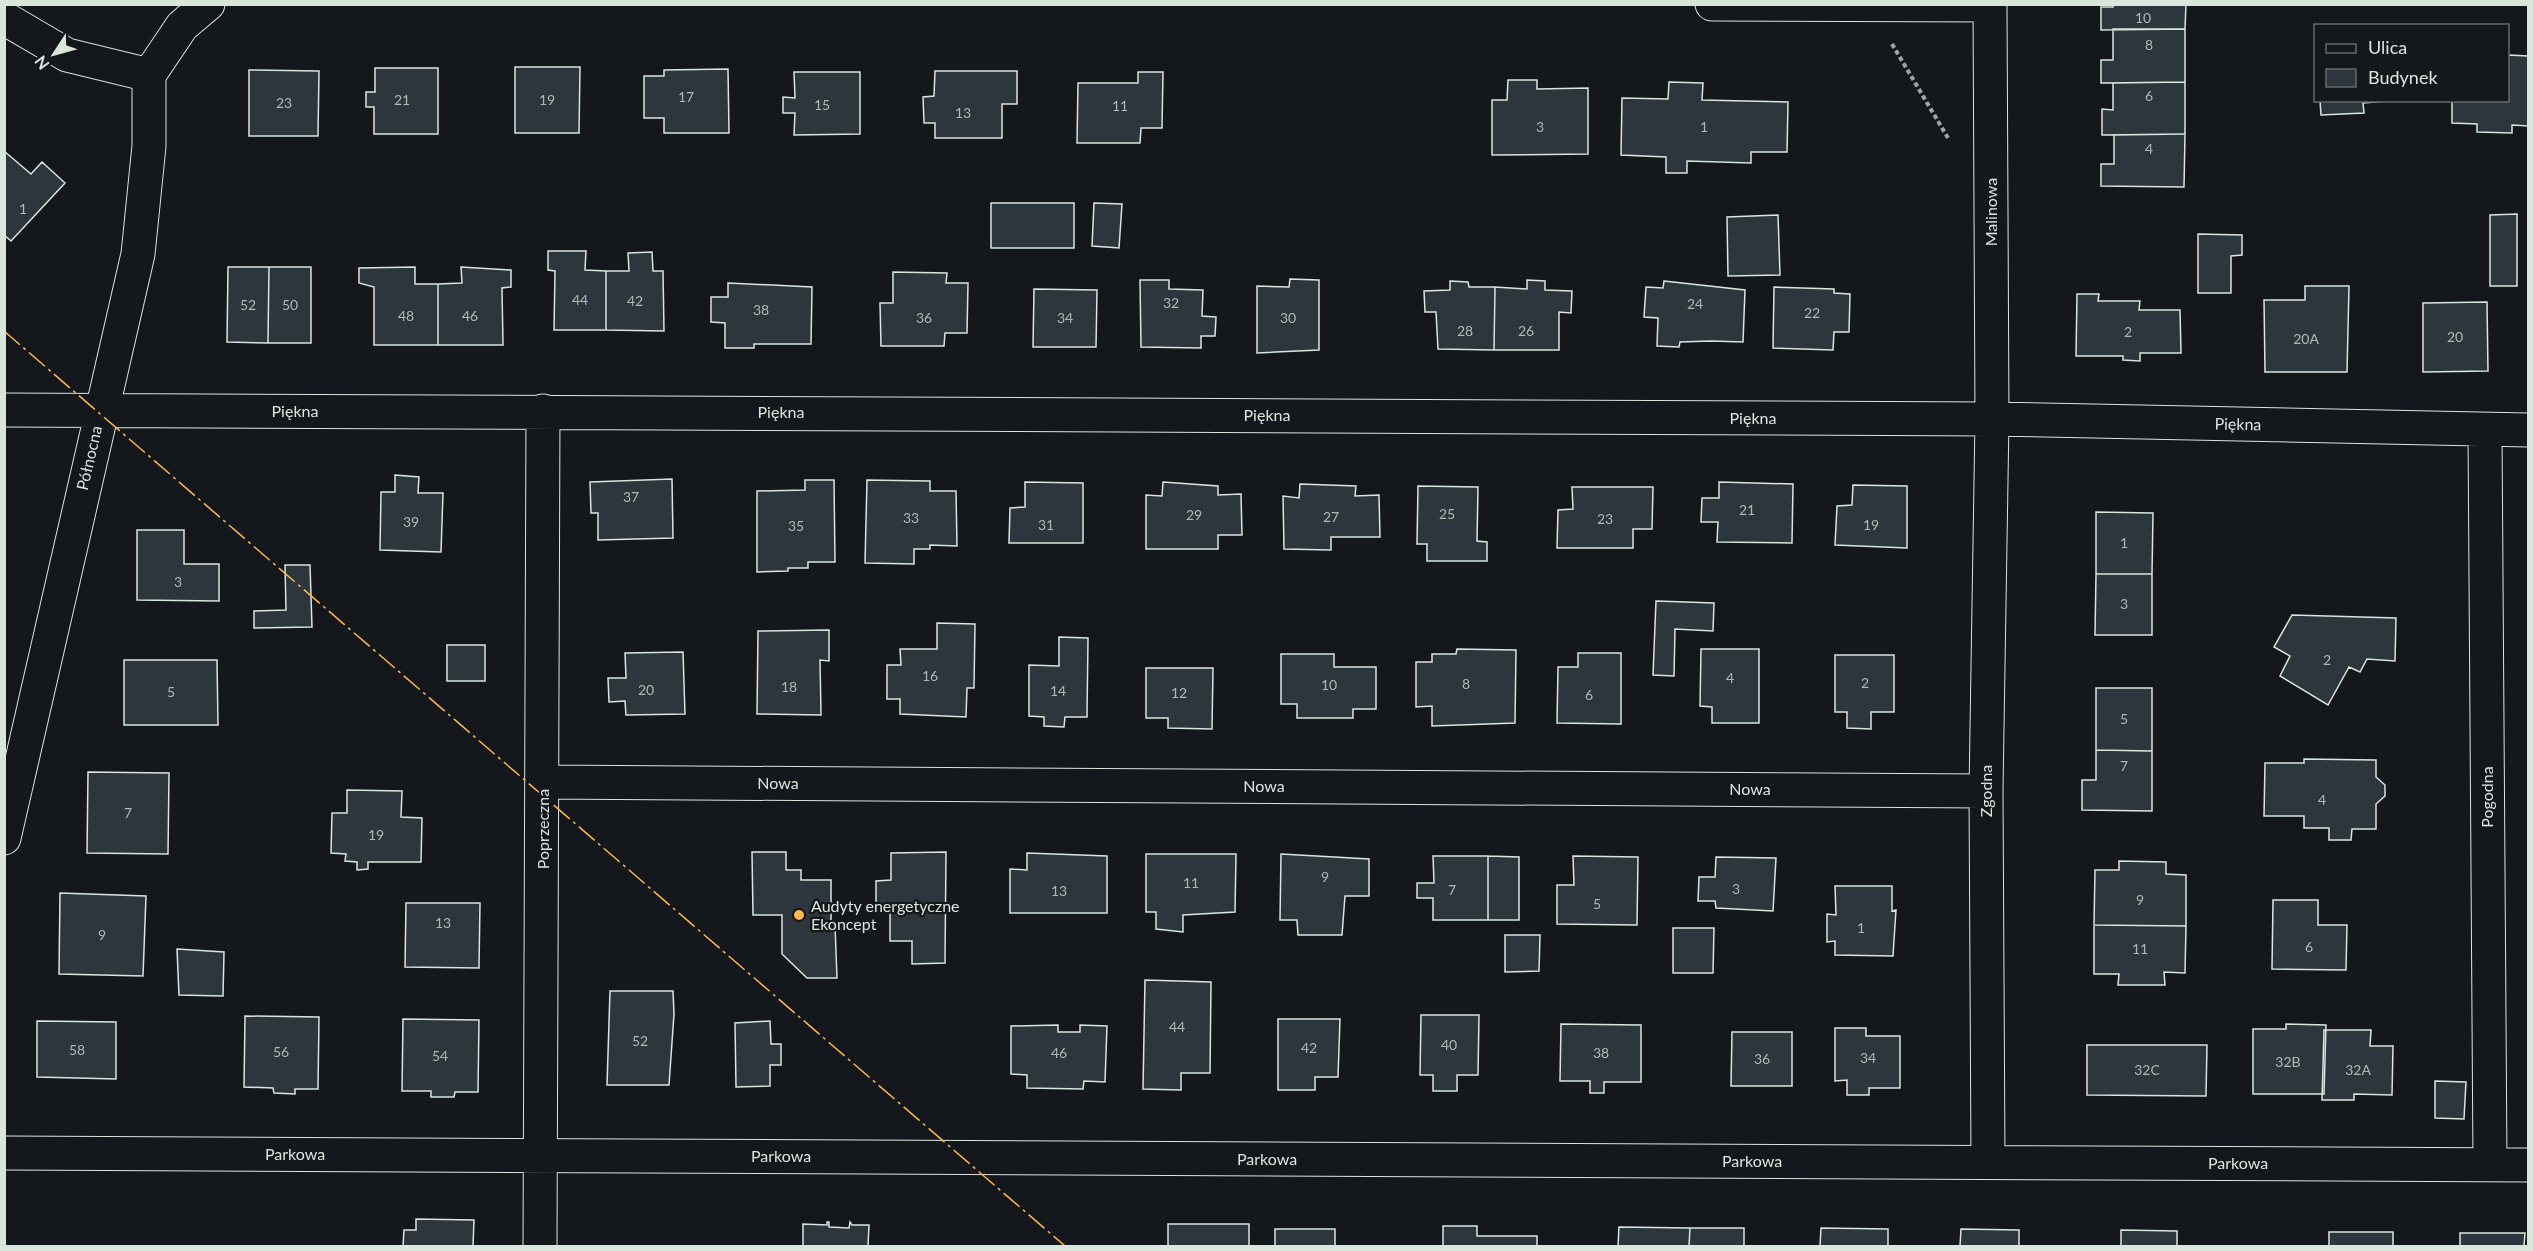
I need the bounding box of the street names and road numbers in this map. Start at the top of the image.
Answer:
street label: Malinowa [1981,178,2000,246]
street label: Piękna [272,401,318,420]
street label: Piękna [758,402,804,421]
street label: Piękna [1244,405,1290,424]
street label: Piękna [1730,408,1776,427]
street label: Piękna [2214,414,2262,433]
street label: Północna [72,424,105,492]
street label: Zgodna [1976,765,1995,817]
street label: Pogodna [2477,766,2496,828]
street label: Nowa [757,773,799,792]
street label: Nowa [1243,776,1285,795]
street label: Nowa [1729,779,1771,798]
street label: Poprzeczna [533,789,552,869]
street label: Parkowa [265,1144,325,1163]
street label: Parkowa [751,1146,811,1165]
street label: Parkowa [1237,1149,1297,1168]
street label: Parkowa [1722,1151,1782,1170]
street label: Parkowa [2208,1153,2268,1172]

